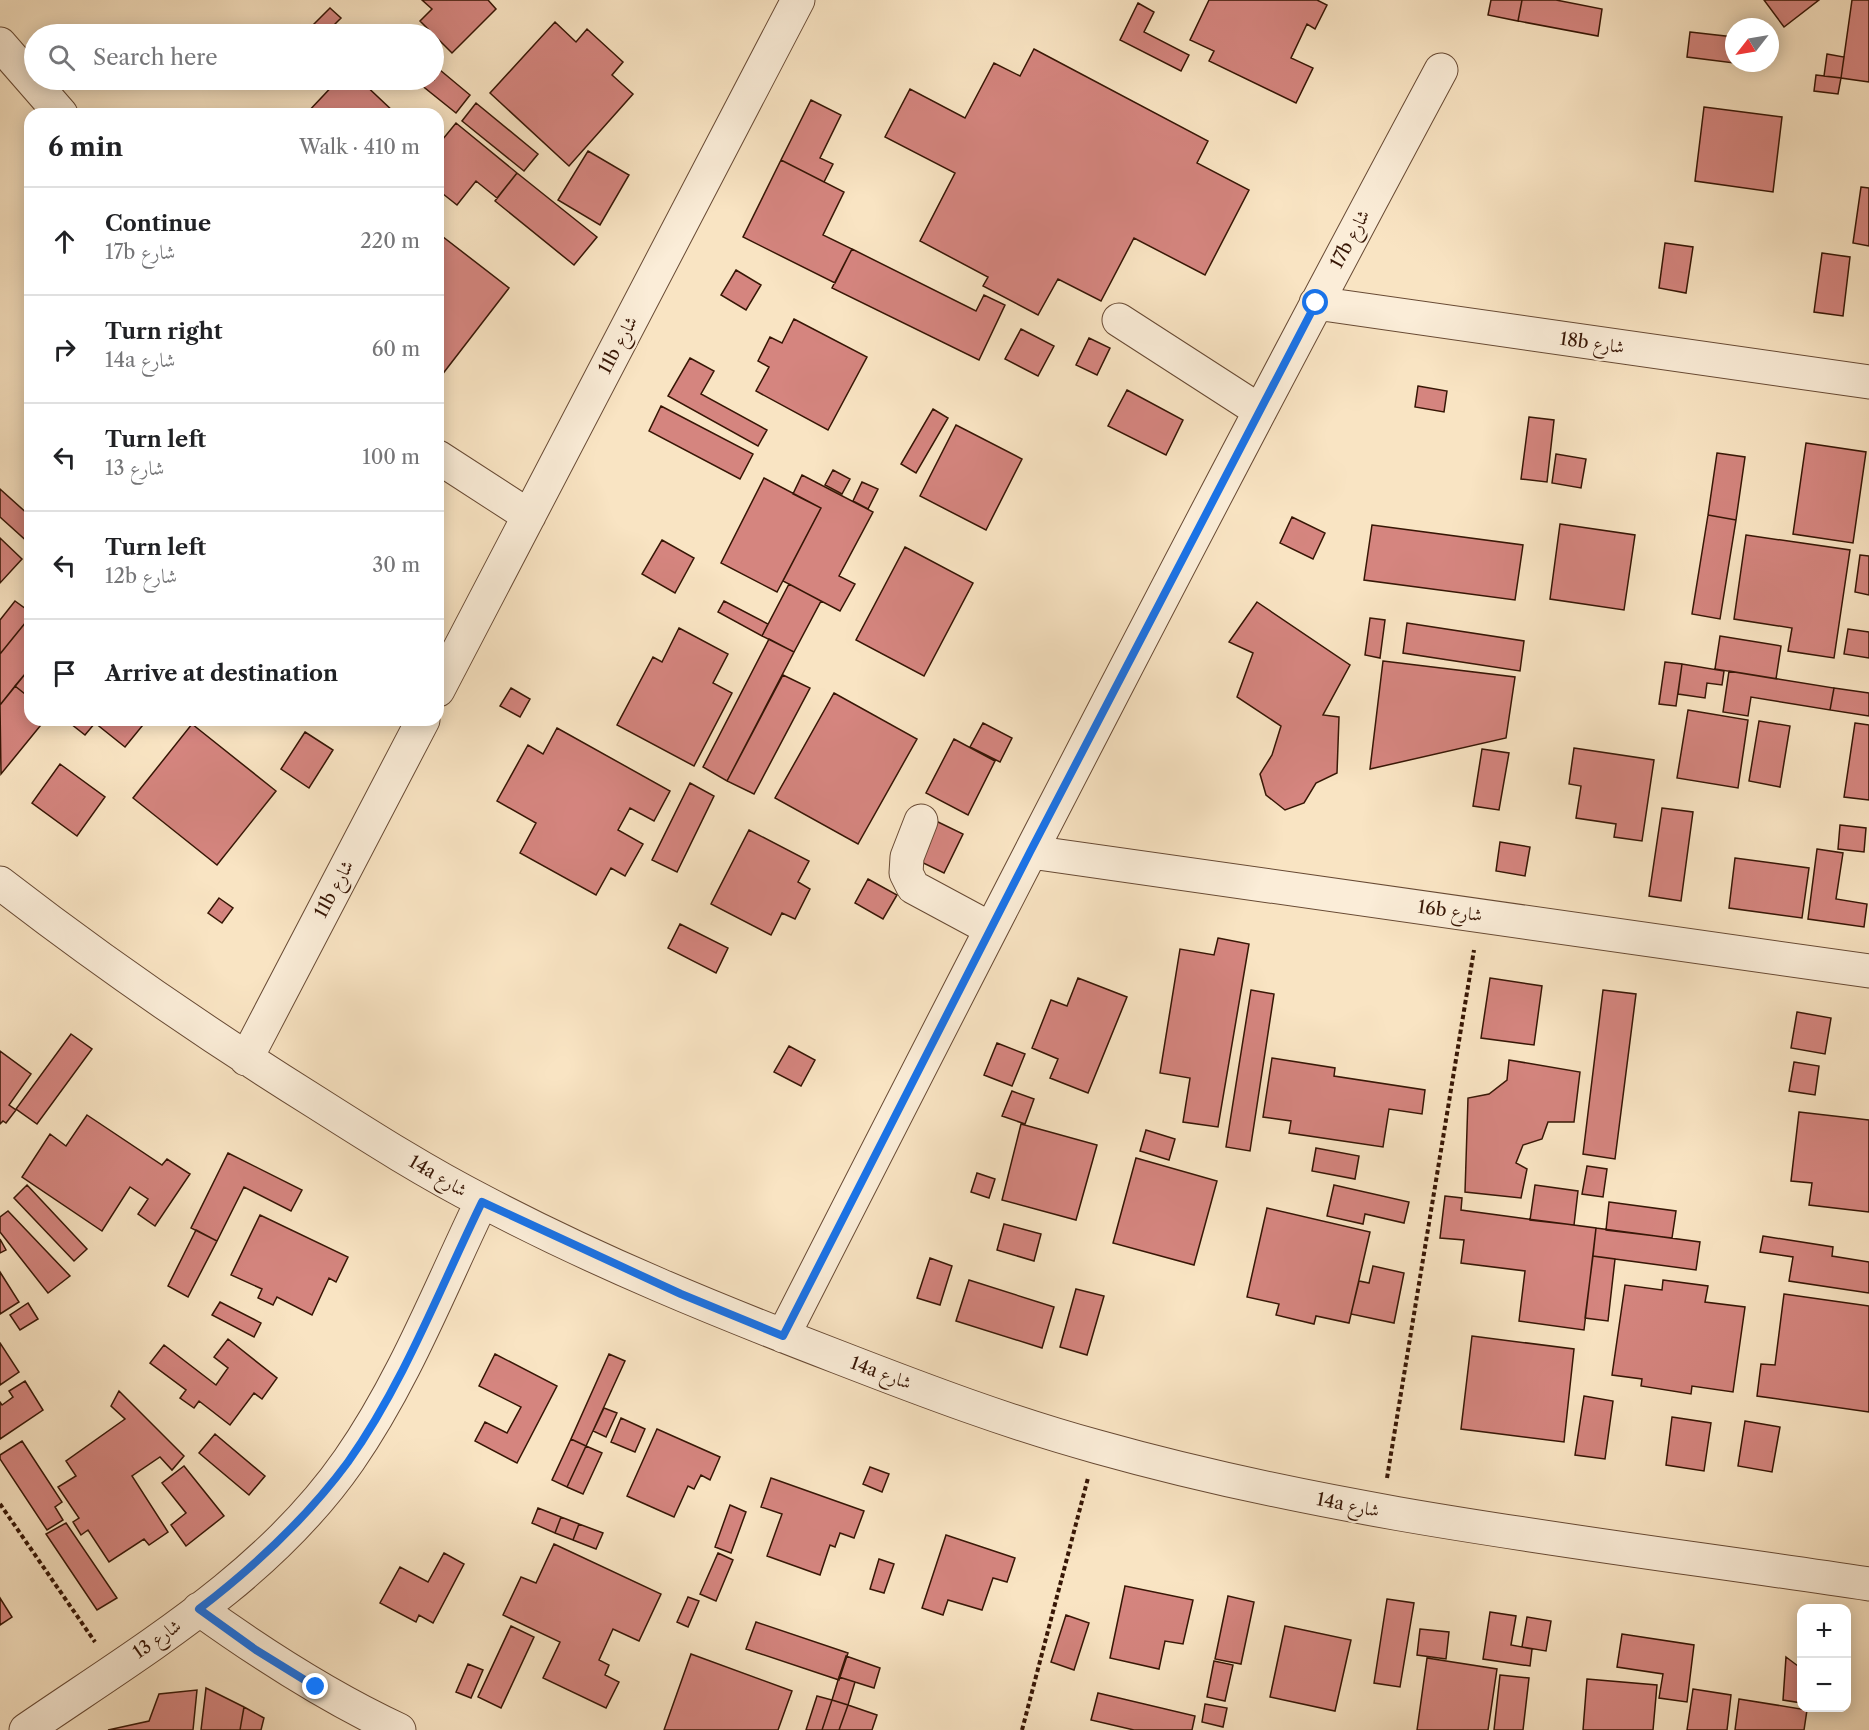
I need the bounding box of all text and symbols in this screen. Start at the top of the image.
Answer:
north arrow [1725,18,1779,72]
search box [24,24,444,90]
icon: search [45,41,78,74]
text: Search here [93,44,218,71]
text: 6 min [48,131,123,163]
text: Walk · 410 m [299,135,420,159]
street label: 17b شارع [1325,206,1378,274]
text: Continue [105,210,211,237]
icon: ahead [48,225,81,258]
text: 220 m [360,229,420,253]
text: 17b شارع [105,240,175,264]
route start [1302,289,1328,315]
street label: 11b شارع [594,312,646,379]
text: Turn right [105,318,223,345]
street label: 18b شارع [1558,328,1626,362]
icon: right [48,333,81,366]
text: 60 m [372,337,420,361]
text: 14a شارع [105,348,175,372]
text: Turn left [105,426,206,453]
icon: left [48,441,81,474]
text: 100 m [362,445,420,469]
text: شارع 13 [105,456,164,480]
text: Turn left [105,534,206,561]
icon: left [48,549,81,582]
text: 30 m [372,553,420,577]
text: 12b شارع [105,564,177,588]
icon: arrive [48,657,81,690]
text: Arrive at destination [105,660,338,687]
street label: 11b شارع [310,856,362,923]
street label: 16b شارع [1416,896,1484,930]
street label: 14a شارع [403,1151,471,1205]
street label: 14a شارع [846,1352,915,1398]
street label: 14a شارع [1314,1488,1381,1526]
map controls [1797,1604,1851,1712]
button: + [1797,1604,1851,1658]
street label: شارع 13 [129,1615,188,1667]
button: − [1797,1658,1851,1712]
route end [302,1673,328,1699]

